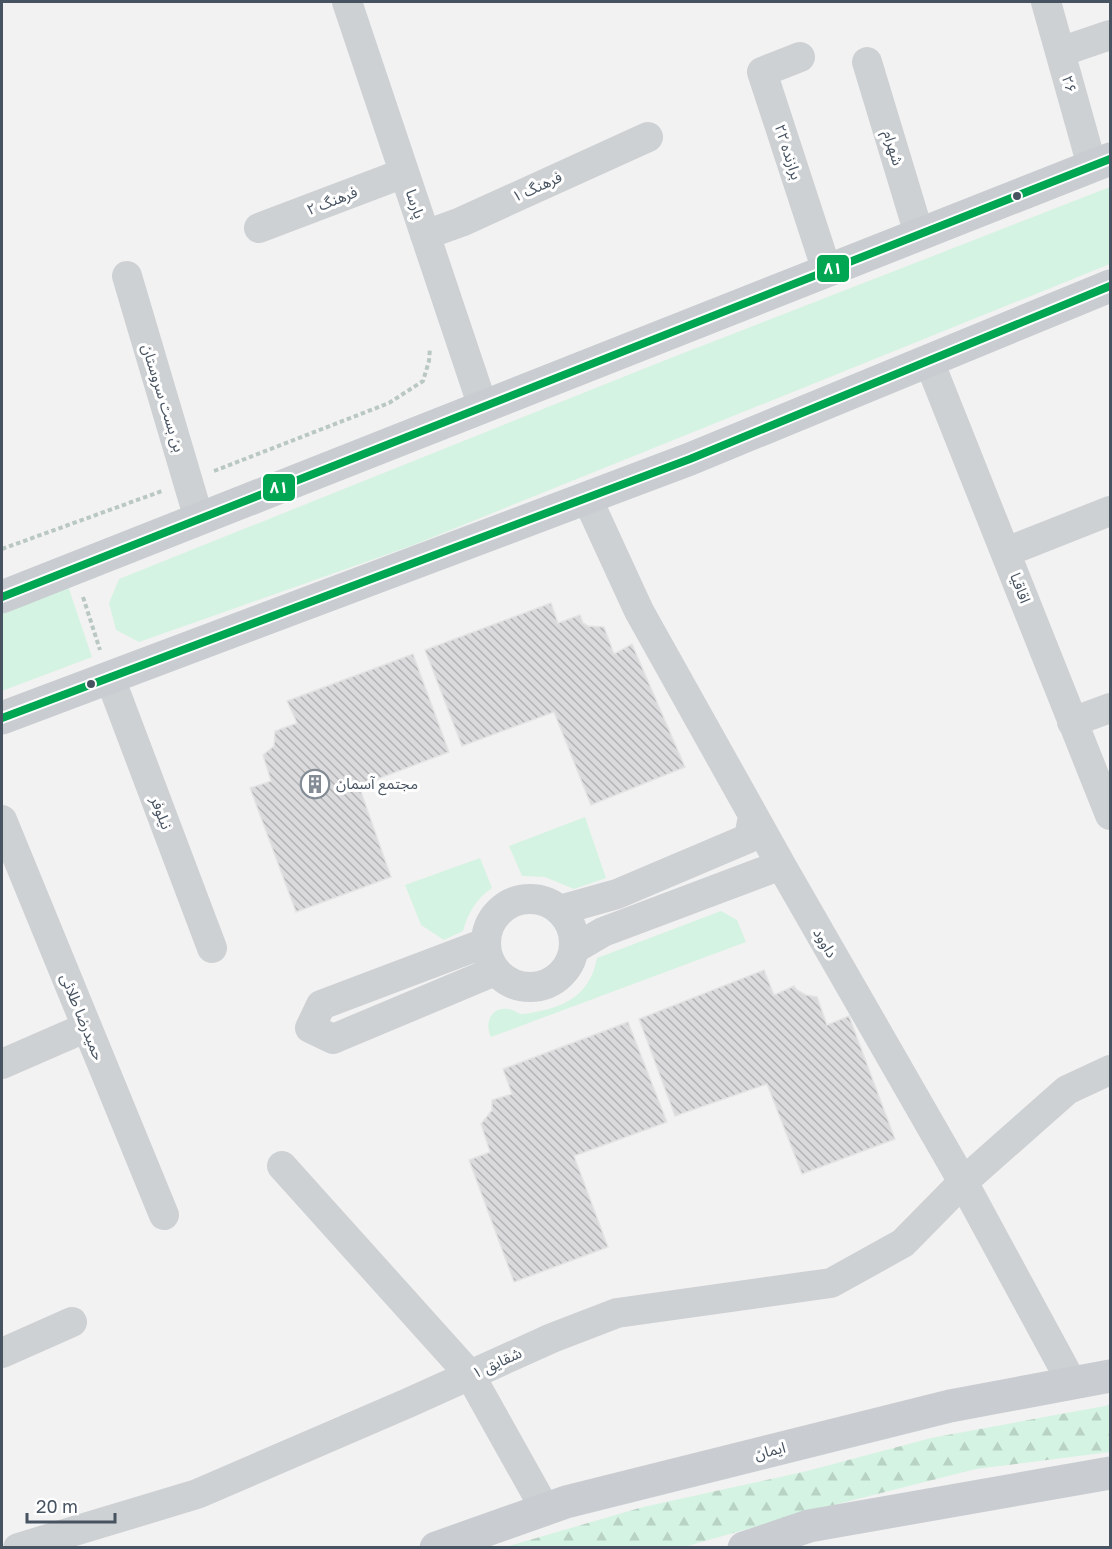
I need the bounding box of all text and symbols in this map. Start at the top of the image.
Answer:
street label: ۲۶ [1059,73,1081,94]
street label: برازنده ۲۲ [771,122,806,182]
street label: شهرام [877,128,908,169]
street label: فرهنگ ۱ [509,167,565,206]
street label: فرهنگ ۲ [304,182,360,219]
street label: پارسا [401,187,429,221]
unlabelled marker [1011,190,1023,202]
line badge: ۸۱ [816,254,850,283]
text: ۸۱ [824,258,842,278]
street label: بن بست سروستان [138,341,189,454]
line badge: ۸۱ [262,473,296,502]
text: ۸۱ [270,477,288,497]
street label: اقاقیا [1007,570,1035,606]
unlabelled marker [85,678,97,690]
building icon: مجتمع آسمان [299,768,331,800]
place label: مجتمع آسمان [336,774,418,796]
street label: نیلوفر [146,793,176,832]
street label: داوود [809,924,841,961]
street label: حمیدرضا طلائی [56,971,109,1063]
street label: شقایق ۱ [469,1343,525,1383]
street label: ایمان [752,1438,787,1464]
scale bar [27,1486,116,1524]
text: 20 m [36,1495,78,1517]

